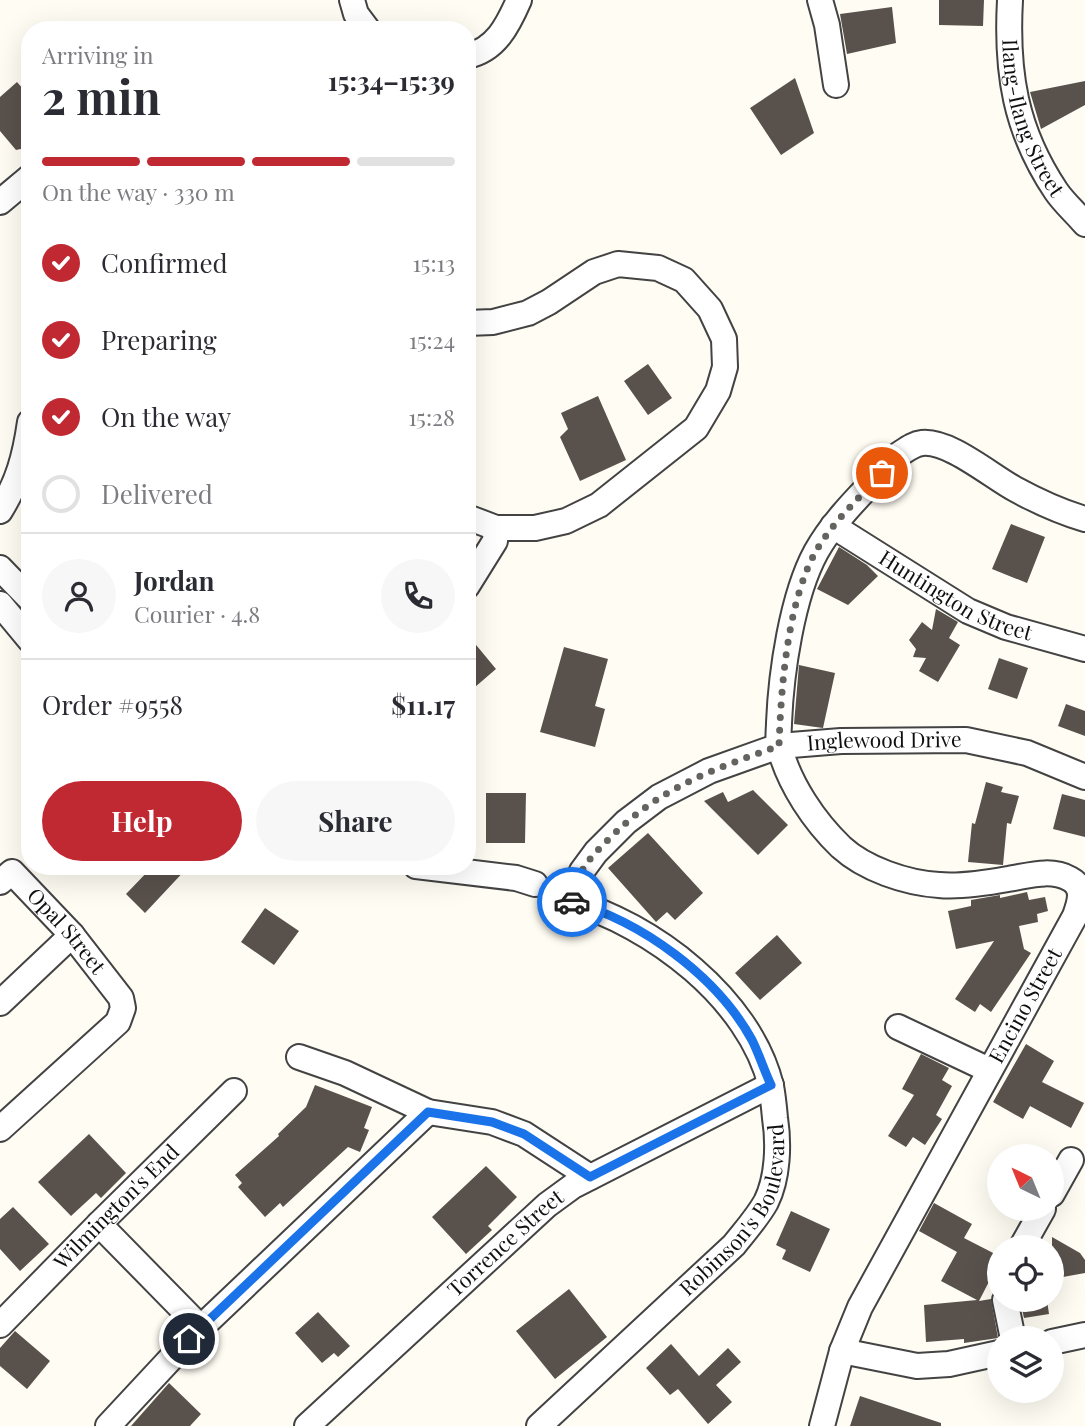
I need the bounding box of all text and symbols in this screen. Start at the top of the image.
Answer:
text: Arriving in [42,39,154,70]
street label: Ilang-Ilang Street [997,39,1072,202]
text: 15:34–15:39 [328,63,455,98]
text: 2 min [42,65,161,127]
text: On the way · 330 m [42,176,235,207]
icon: check [42,244,80,282]
text: Confirmed [101,245,228,280]
text: 15:13 [413,247,455,278]
icon: check [42,321,80,359]
text: Preparing [101,322,217,357]
text: 15:24 [409,324,455,355]
icon: check [42,398,80,436]
text: On the way [101,399,231,434]
text: 15:28 [408,401,455,432]
pin [852,443,912,503]
icon: bag [863,454,901,492]
text: Delivered [101,476,213,511]
street label: Huntington Street [875,543,1036,646]
button: person [42,559,116,633]
button: phone [381,559,455,633]
text: Jordan [134,563,214,598]
text: Courier · 4.8 [134,598,260,629]
text: Order #9558 [42,687,183,722]
text: $11.17 [391,687,455,722]
street label: Inglewood Drive [806,724,962,756]
button: Help [42,781,242,861]
button: Share [256,781,455,861]
courier [537,867,607,937]
street label: Opal Street [22,881,113,979]
icon: car [553,883,591,921]
street label: Encino Street [981,942,1067,1067]
street label: Robinson's Boulevard [672,1123,789,1301]
street label: Wilmington's End [46,1137,184,1275]
north arrow [987,1144,1064,1222]
map controls [987,1144,1064,1403]
street label: Torrence Street [440,1181,569,1302]
button: locate [987,1235,1064,1312]
pin [159,1309,219,1369]
icon: home [170,1320,208,1358]
button: layers [987,1326,1064,1403]

